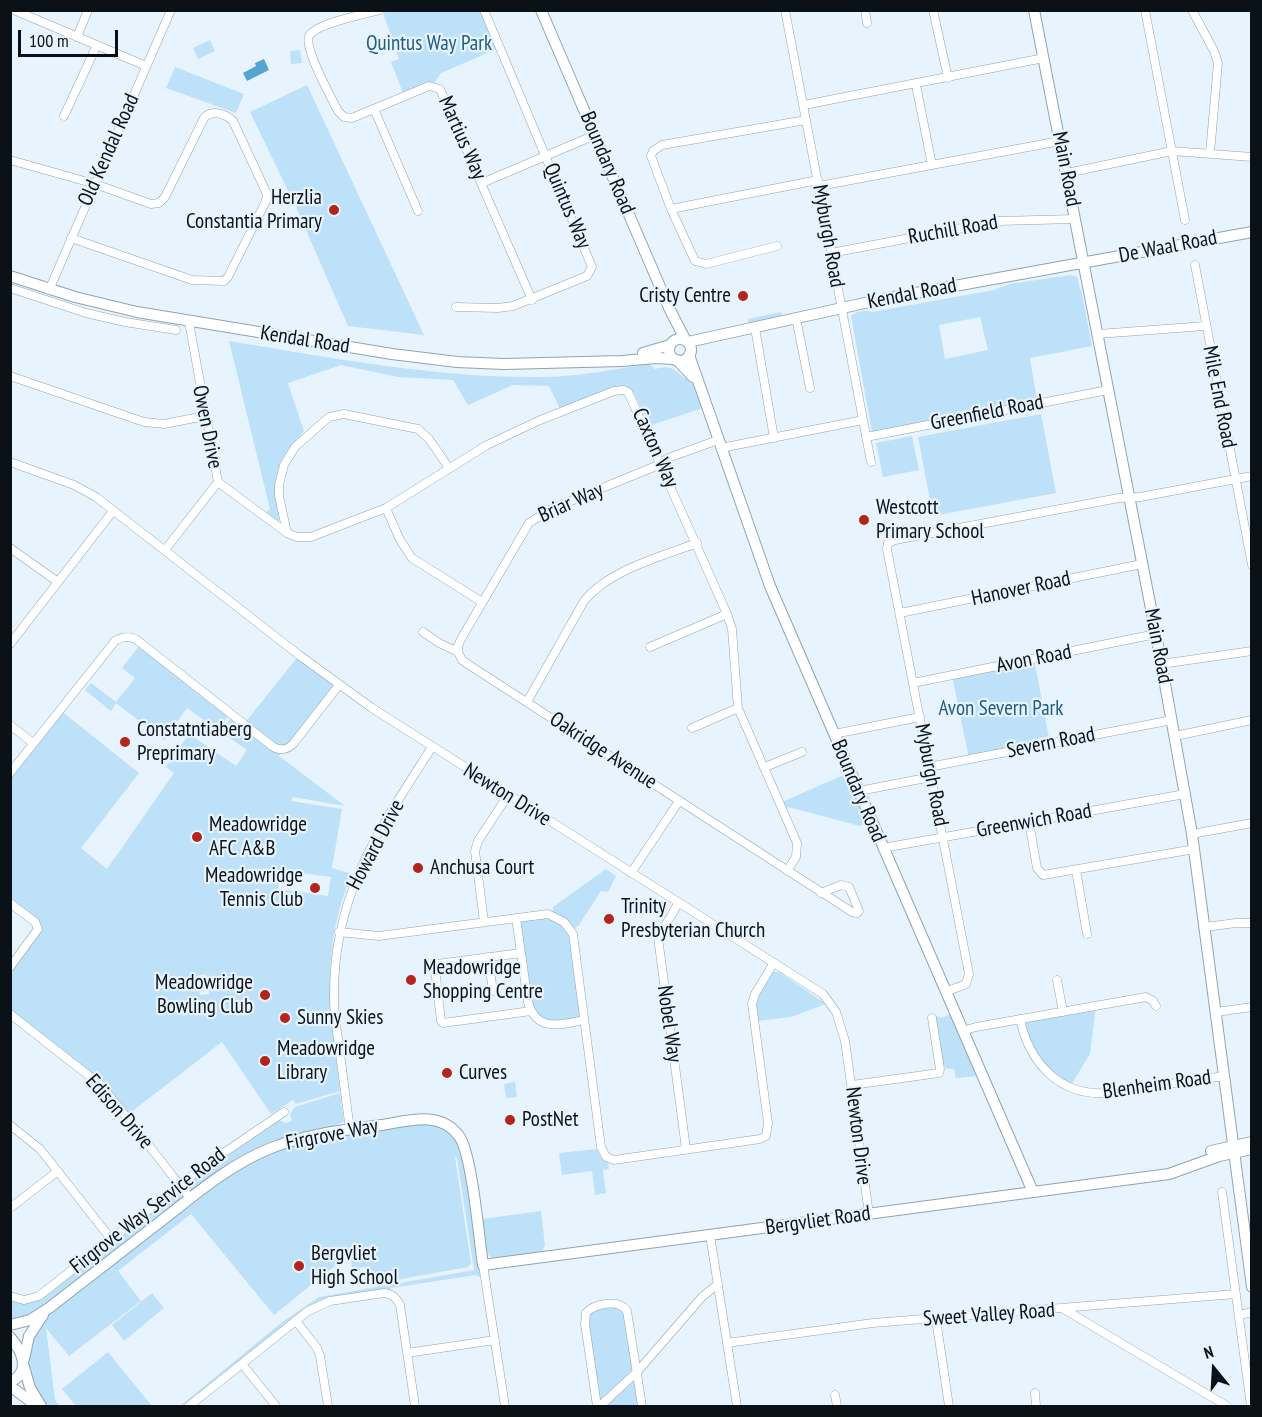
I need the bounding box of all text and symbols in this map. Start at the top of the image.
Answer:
scale bar [21,18,122,56]
text: 100 m [29,29,69,52]
park label: Quintus Way Park [366,31,492,57]
street label: Old Kendal Road [73,90,145,210]
street label: Martius Way [432,92,492,184]
street label: Boundary Road [574,108,640,218]
street label: Main Road [1046,129,1086,209]
street label: Quintus Way [538,159,596,253]
street label: Myburgh Road [807,183,849,289]
place label: Herzlia Constantia Primary [186,185,322,235]
marker: Herzlia Constantia Primary [327,203,341,217]
street label: Ruchill Road [906,210,1000,250]
street label: De Waal Road [1117,225,1219,269]
street label: Kendal Road [865,273,959,315]
place label: Cristy Centre [639,283,731,309]
marker: Cristy Centre [736,289,750,303]
street label: Kendal Road [259,321,351,359]
street label: Mile End Road [1197,344,1241,450]
street label: Owen Drive [187,383,227,471]
street label: Greenfield Road [928,390,1046,436]
street label: Caxton Way [626,404,684,492]
street label: Briar Way [535,478,607,528]
place label: Westcott Primary School [876,495,984,545]
marker: Westcott Primary School [857,513,871,527]
street label: Hanover Road [969,566,1073,612]
street label: Main Road [1138,606,1178,686]
street label: Avon Road [994,639,1074,679]
park label: Avon Severn Park [939,696,1063,722]
street label: Oakridge Avenue [545,707,661,795]
place label: Constatntiaberg Preprimary [137,717,252,767]
street label: Myburgh Road [909,722,953,828]
street label: Severn Road [1005,722,1097,764]
marker: Constatntiaberg Preprimary [118,735,132,749]
street label: Boundary Road [825,736,891,846]
street label: Newton Drive [458,758,556,832]
street label: Howard Drive [342,796,410,894]
street label: Greenwich Road [974,798,1094,844]
place label: Meadowridge AFC A&B [209,812,307,862]
marker: Meadowridge AFC A&B [190,830,204,844]
place label: Anchusa Court [430,855,534,881]
marker: Anchusa Court [411,861,425,875]
place label: Meadowridge Tennis Club [205,863,303,913]
marker: Meadowridge Tennis Club [308,881,322,895]
place label: Trinity Presbyterian Church [621,894,765,944]
marker: Trinity Presbyterian Church [602,912,616,926]
place label: Meadowridge Shopping Centre [423,955,543,1005]
place label: Meadowridge Bowling Club [155,970,253,1020]
marker: Meadowridge Shopping Centre [404,973,418,987]
street label: Nobel Way [651,984,687,1064]
marker: Meadowridge Bowling Club [258,988,272,1002]
place label: Sunny Skies [297,1005,383,1031]
marker: Sunny Skies [278,1011,292,1025]
place label: Meadowridge Library [277,1036,375,1086]
marker: Meadowridge Library [258,1054,272,1068]
place label: Curves [459,1060,507,1086]
street label: Blenheim Road [1101,1065,1213,1105]
marker: Curves [440,1066,454,1080]
street label: Edison Drive [80,1070,158,1154]
street label: Newton Drive [839,1085,877,1187]
place label: PostNet [522,1107,579,1133]
marker: PostNet [503,1113,517,1127]
street label: Firgrove Way [284,1114,380,1156]
street label: Firgrove Way Service Road [65,1142,231,1280]
street label: Bergvliet Road [764,1201,872,1241]
place label: Bergvliet High School [311,1241,398,1291]
marker: Bergvliet High School [292,1259,306,1273]
street label: Sweet Valley Road [922,1298,1056,1332]
north arrow [1184,1339,1244,1399]
text: N [1201,1341,1216,1363]

